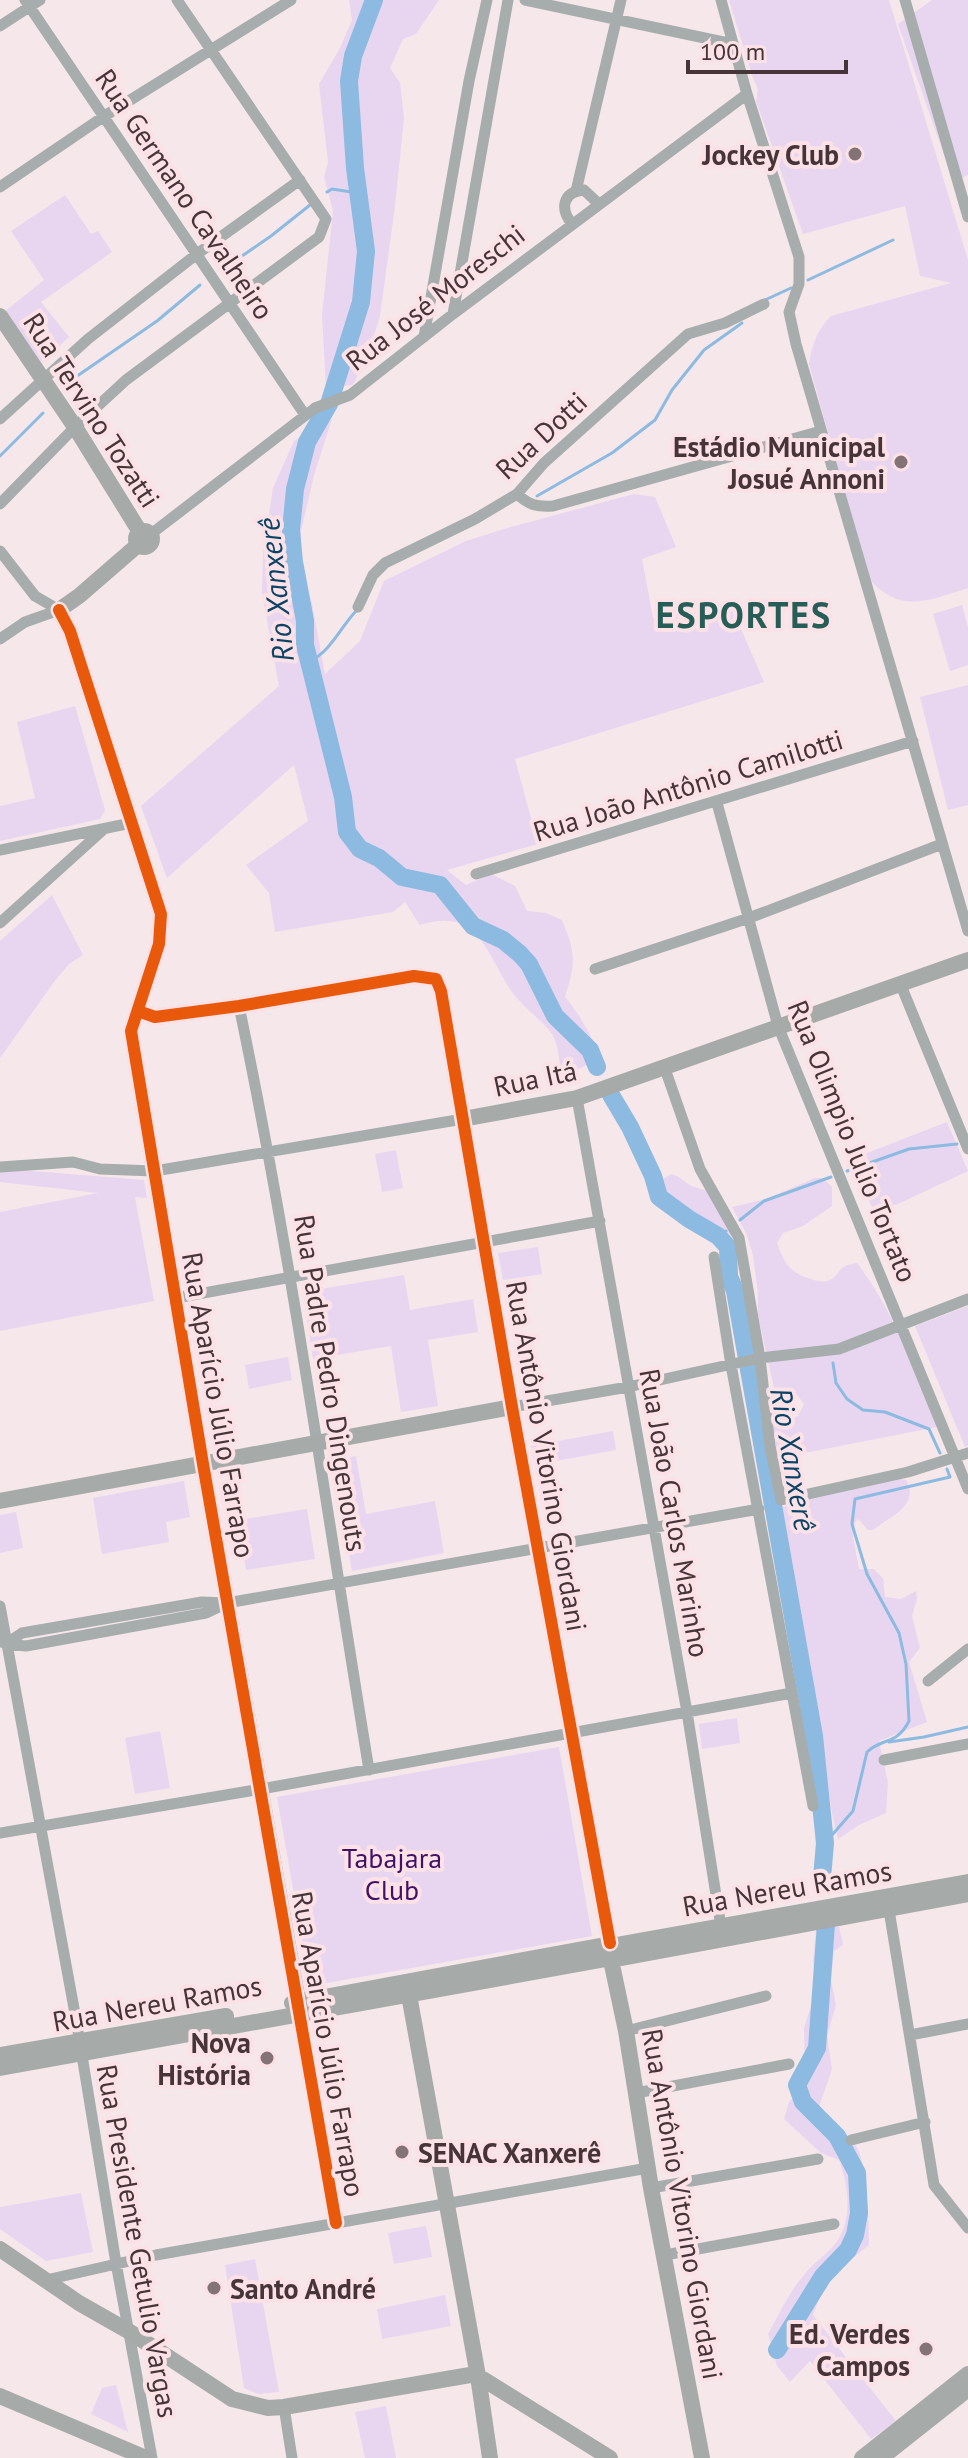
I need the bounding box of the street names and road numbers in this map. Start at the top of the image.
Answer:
street label: Rua Germano Cavalheiro [87,62,283,326]
street label: Rua José Moreschi [338,215,532,379]
street label: Rua Tervino Tozatti [15,306,169,514]
street label: Rua Dotti [487,383,595,487]
street label: Rua João Antônio Camilotti [529,720,847,850]
street label: Rua Olimpio Julio Tortato [779,995,927,1287]
street label: Rua Itá [490,1051,580,1105]
street label: Rua Padre Pedro Dingenouts [286,1212,376,1554]
street label: Rua Aparício Júlio Farrapo [174,1249,264,1561]
street label: Rua Antônio Vitorino Giordani [498,1278,596,1634]
street label: Rua João Carlos Marinho [631,1366,719,1660]
street label: Rua Nereu Ramos [679,1851,895,1925]
street label: Rua Aparício Júlio Farrapo [284,1888,374,2200]
street label: Rua Nereu Ramos [49,1966,265,2040]
street label: Rua Antônio Vitorino Giordani [634,2026,732,2382]
street label: Rua Presidente Getulio Vargas [89,2062,187,2420]

